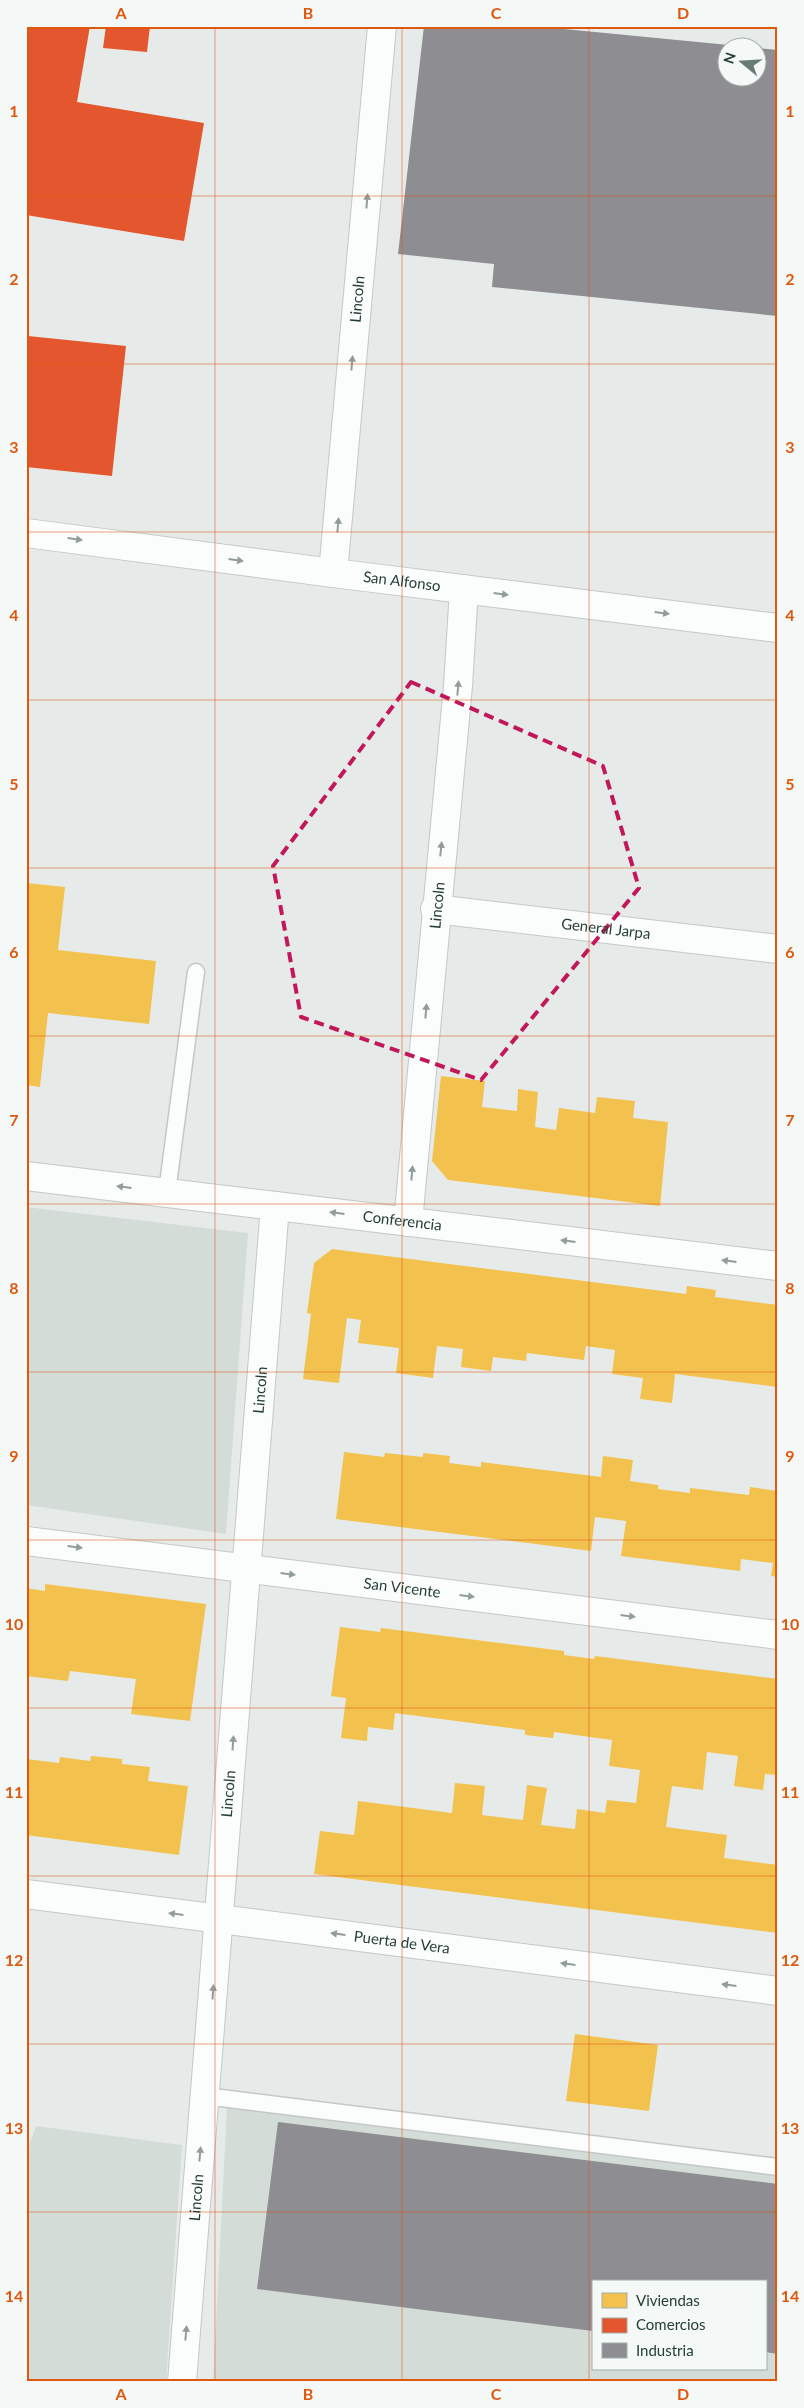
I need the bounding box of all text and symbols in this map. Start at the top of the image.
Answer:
text: A [114,3,127,22]
text: B [303,3,313,22]
text: C [491,3,502,22]
text: D [677,3,689,22]
north arrow [716,38,766,88]
text: N [719,50,739,66]
text: 1 [9,101,19,120]
text: 1 [785,101,795,120]
one-way arrow [363,193,371,209]
text: 2 [9,269,19,288]
text: 2 [785,269,795,288]
street label: Lincoln [345,275,368,323]
one-way arrow [349,355,357,371]
text: 3 [9,437,19,456]
text: 3 [785,437,795,456]
one-way arrow [334,516,342,532]
one-way arrow [67,535,83,543]
one-way arrow [228,556,244,564]
street label: San Alfonso [362,567,442,594]
one-way arrow [493,590,509,598]
text: 4 [9,605,19,624]
text: 4 [785,605,795,624]
one-way arrow [655,609,671,617]
one-way arrow [454,679,462,695]
text: 5 [9,774,19,793]
text: 5 [785,774,795,793]
one-way arrow [437,841,445,857]
street label: Lincoln [425,881,448,930]
street label: General Jarpa [560,914,652,942]
text: 6 [9,942,19,961]
text: 6 [785,942,795,961]
one-way arrow [422,1003,430,1019]
text: 7 [9,1110,19,1129]
text: 7 [785,1110,795,1129]
one-way arrow [408,1165,416,1181]
one-way arrow [115,1183,131,1191]
street label: Conferencia [362,1206,443,1234]
one-way arrow [329,1209,345,1217]
one-way arrow [560,1237,576,1245]
one-way arrow [721,1256,737,1264]
text: 8 [9,1278,19,1297]
text: 8 [785,1278,795,1297]
street label: Lincoln [249,1366,270,1414]
text: 9 [9,1446,19,1465]
text: 9 [785,1446,795,1465]
one-way arrow [67,1543,83,1551]
one-way arrow [280,1570,296,1578]
street label: San Vicente [363,1573,442,1601]
one-way arrow [459,1592,475,1600]
one-way arrow [620,1612,636,1620]
text: 10 [5,1614,23,1633]
text: 10 [781,1614,799,1633]
one-way arrow [229,1734,237,1750]
street label: Lincoln [217,1770,238,1818]
text: 11 [5,1782,23,1801]
text: 11 [781,1782,799,1801]
one-way arrow [168,1910,184,1918]
street label: Puerta de Vera [353,1926,451,1957]
one-way arrow [329,1930,345,1938]
text: 12 [5,1950,23,1969]
text: 12 [781,1950,799,1969]
one-way arrow [560,1960,576,1968]
one-way arrow [721,1981,737,1989]
one-way arrow [209,1983,217,1999]
text: 13 [5,2118,23,2137]
text: 13 [781,2118,799,2137]
one-way arrow [196,2145,204,2161]
street label: Lincoln [185,2173,206,2222]
legend [592,2280,766,2370]
text: 14 [5,2286,23,2305]
text: 14 [781,2286,799,2305]
text: Viviendas [636,2291,700,2309]
text: Comercios [636,2315,706,2333]
one-way arrow [182,2325,190,2341]
text: Industria [636,2341,694,2359]
text: A [114,2384,127,2403]
text: B [303,2384,313,2403]
text: C [491,2384,502,2403]
text: D [677,2384,689,2403]

